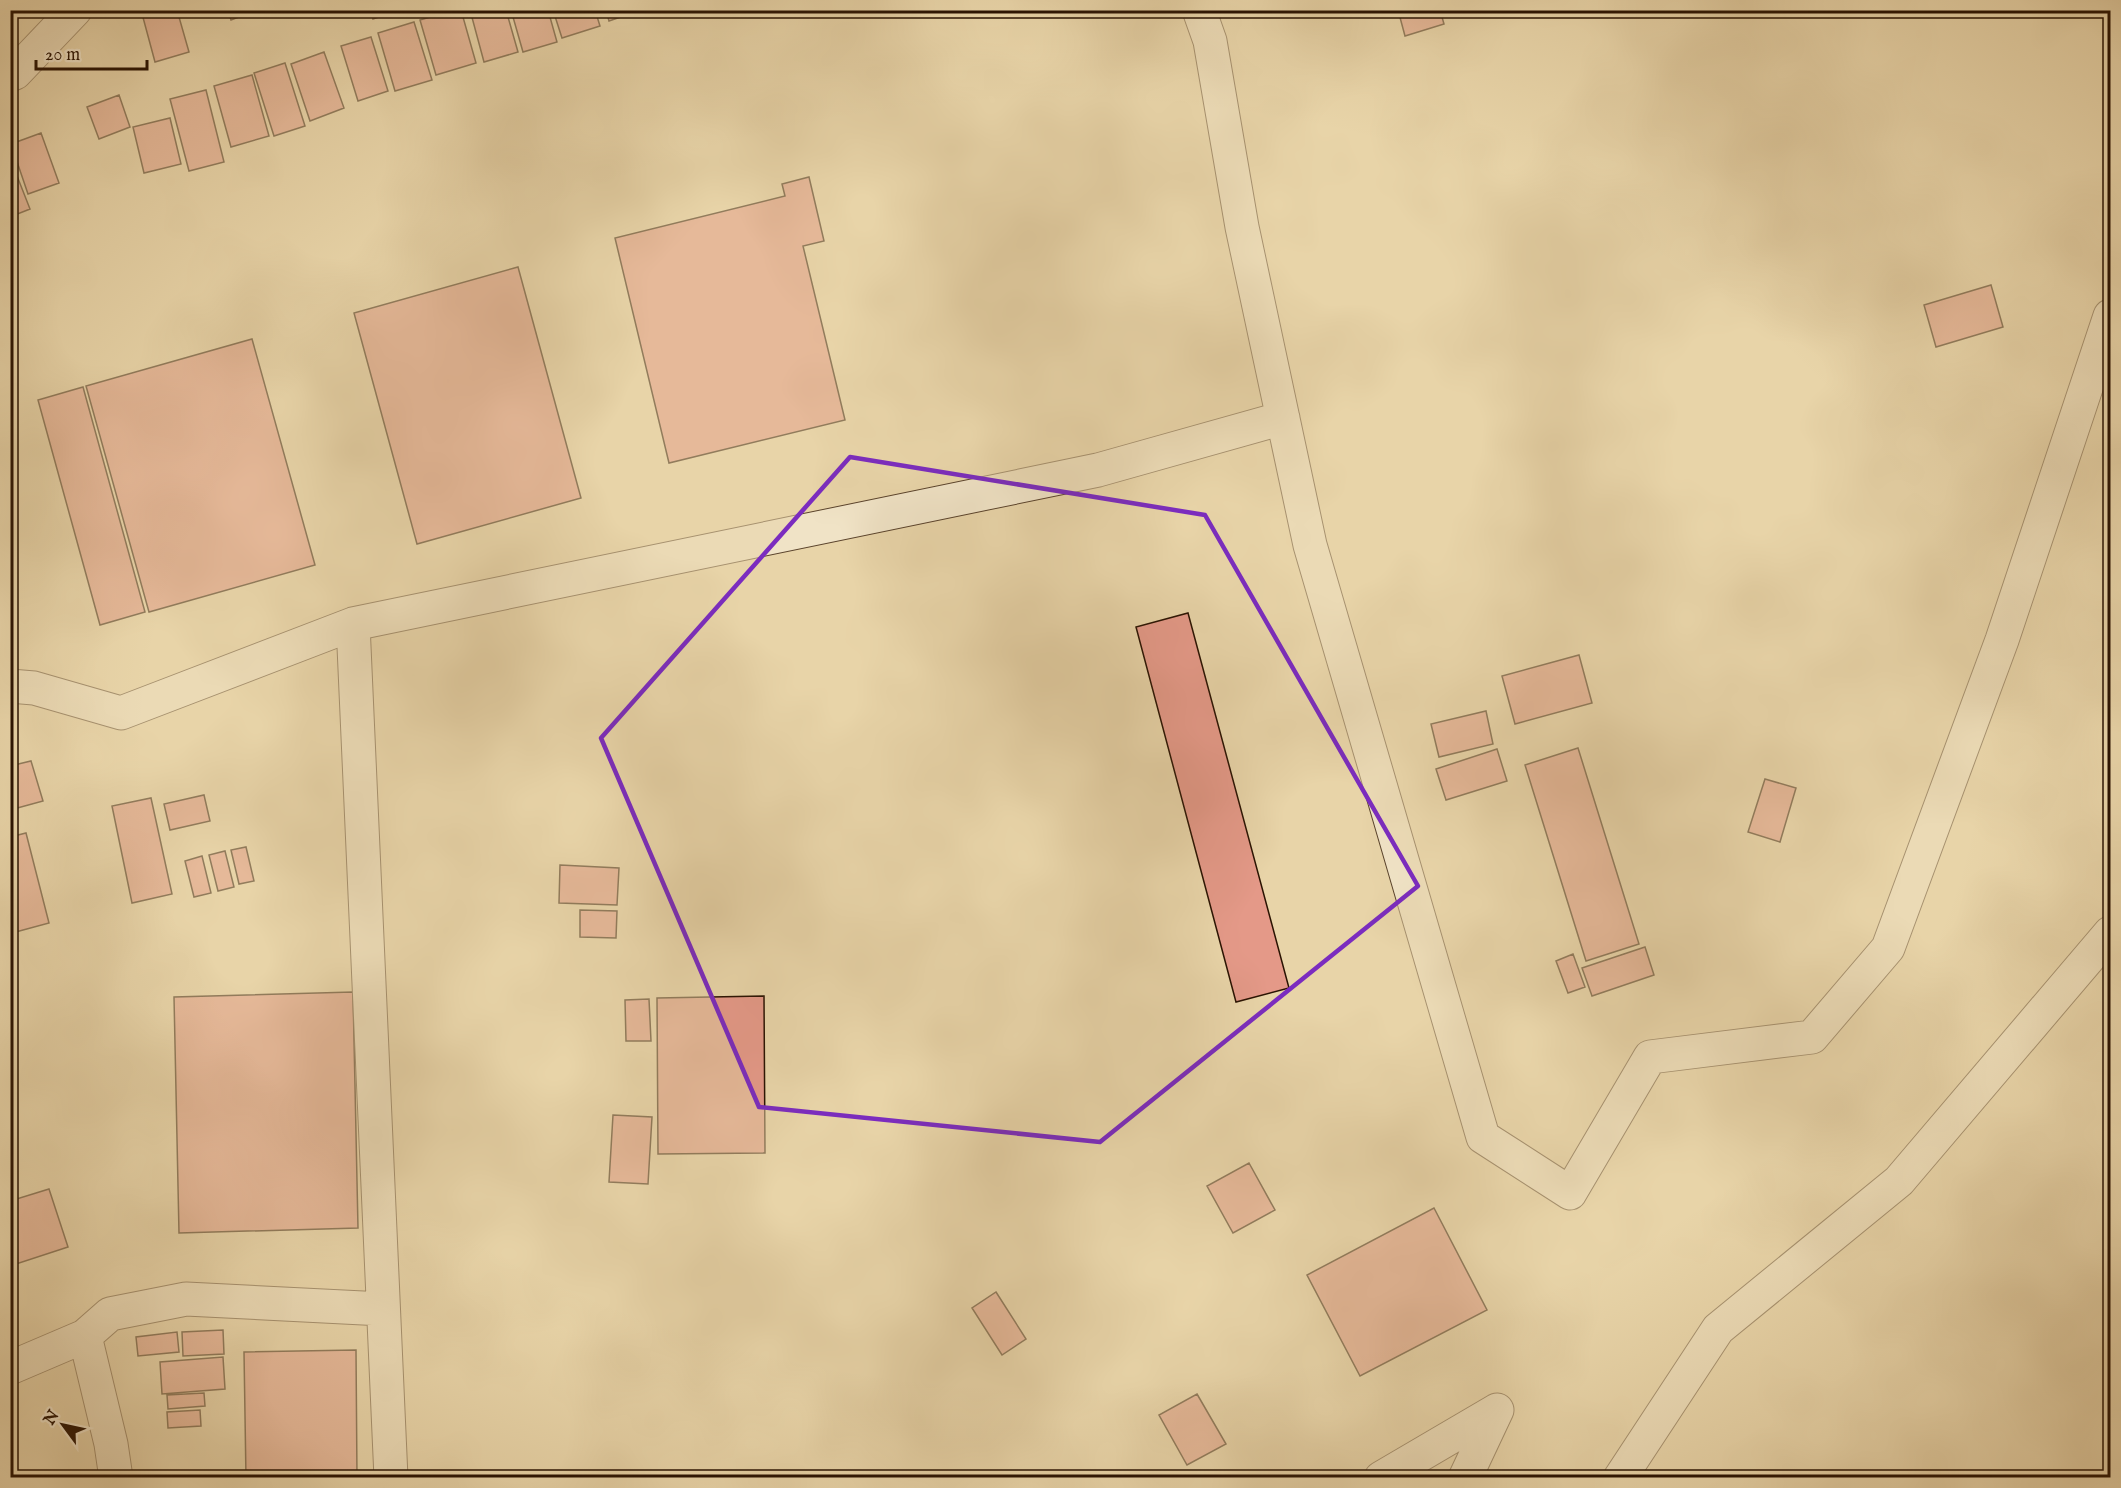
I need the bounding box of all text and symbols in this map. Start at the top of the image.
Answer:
scale bar [36,33,147,71]
text: 20 m [45,44,80,67]
north arrow [33,1395,93,1455]
text: N [39,1407,64,1430]

